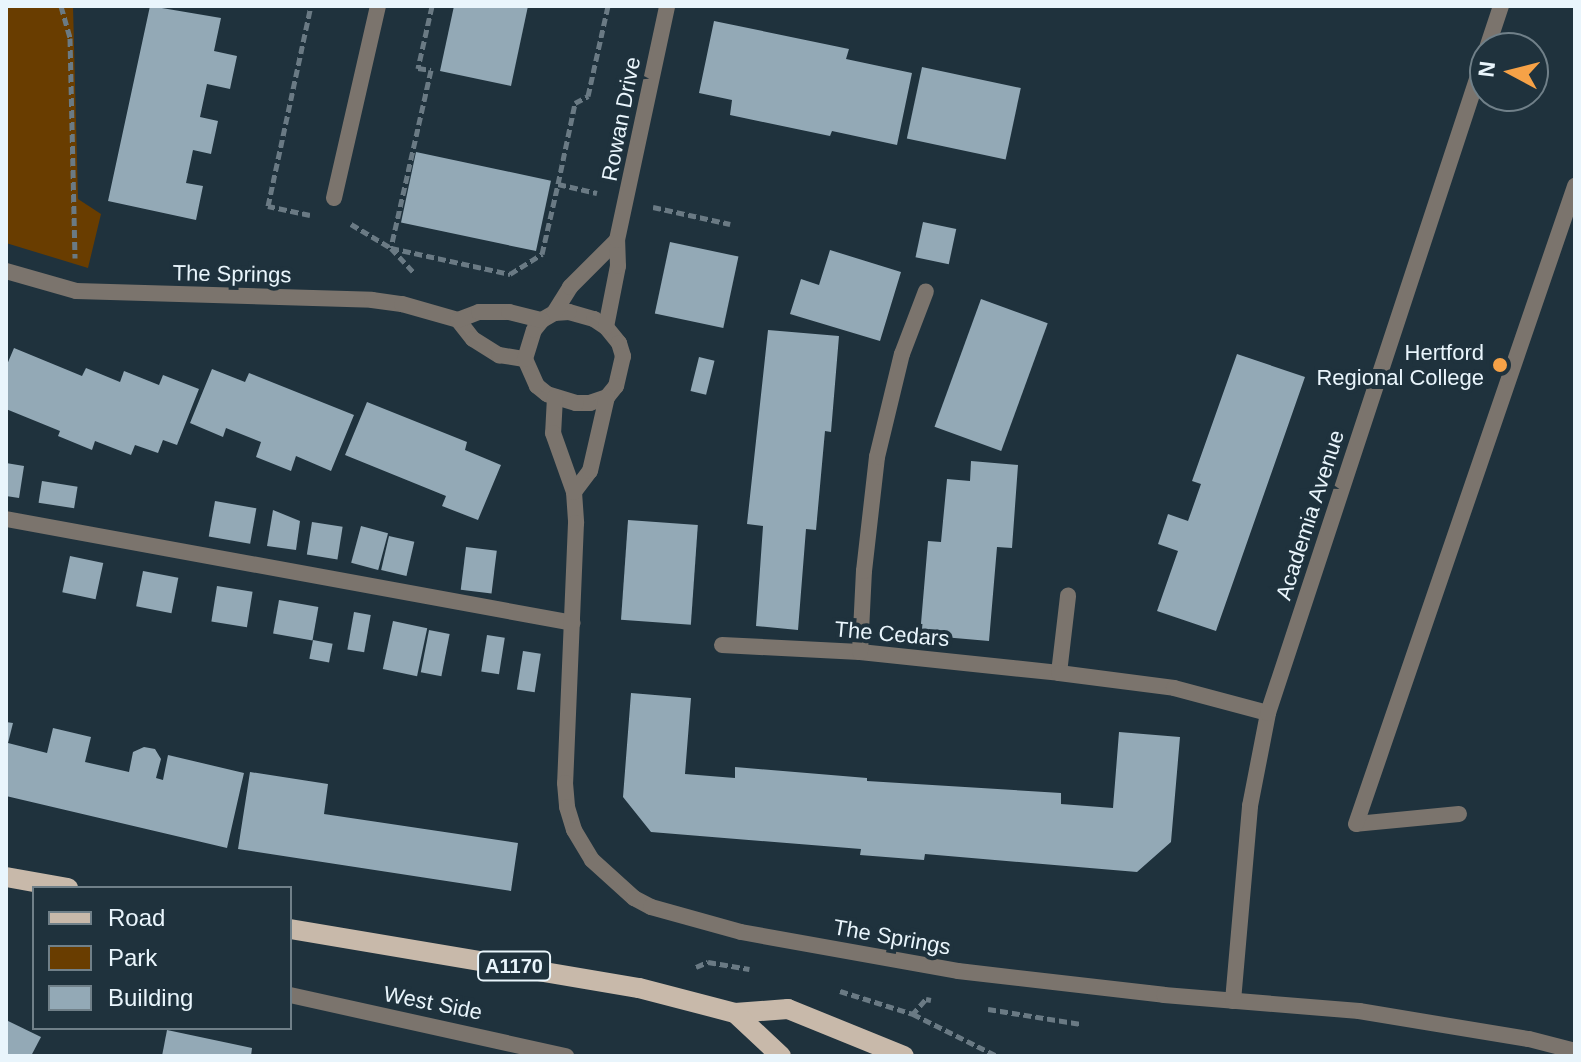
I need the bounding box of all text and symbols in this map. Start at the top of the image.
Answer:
north arrow [1469,32,1549,112]
street label: Rowan Drive [596,55,646,183]
text: N [1473,60,1500,79]
street label: The Springs [172,260,292,288]
place label: Hertford Regional College [1316,339,1484,390]
marker: Hertford Regional College [1491,356,1509,374]
street label: Academia Avenue [1270,426,1350,604]
street label: The Cedars [834,616,950,652]
legend [32,886,292,1030]
text: Road [108,904,165,931]
street label: The Springs [831,914,953,960]
text: Park [108,944,157,971]
road number: A1170 [476,950,552,982]
street label: West Side [381,981,485,1025]
text: Building [108,984,193,1011]

